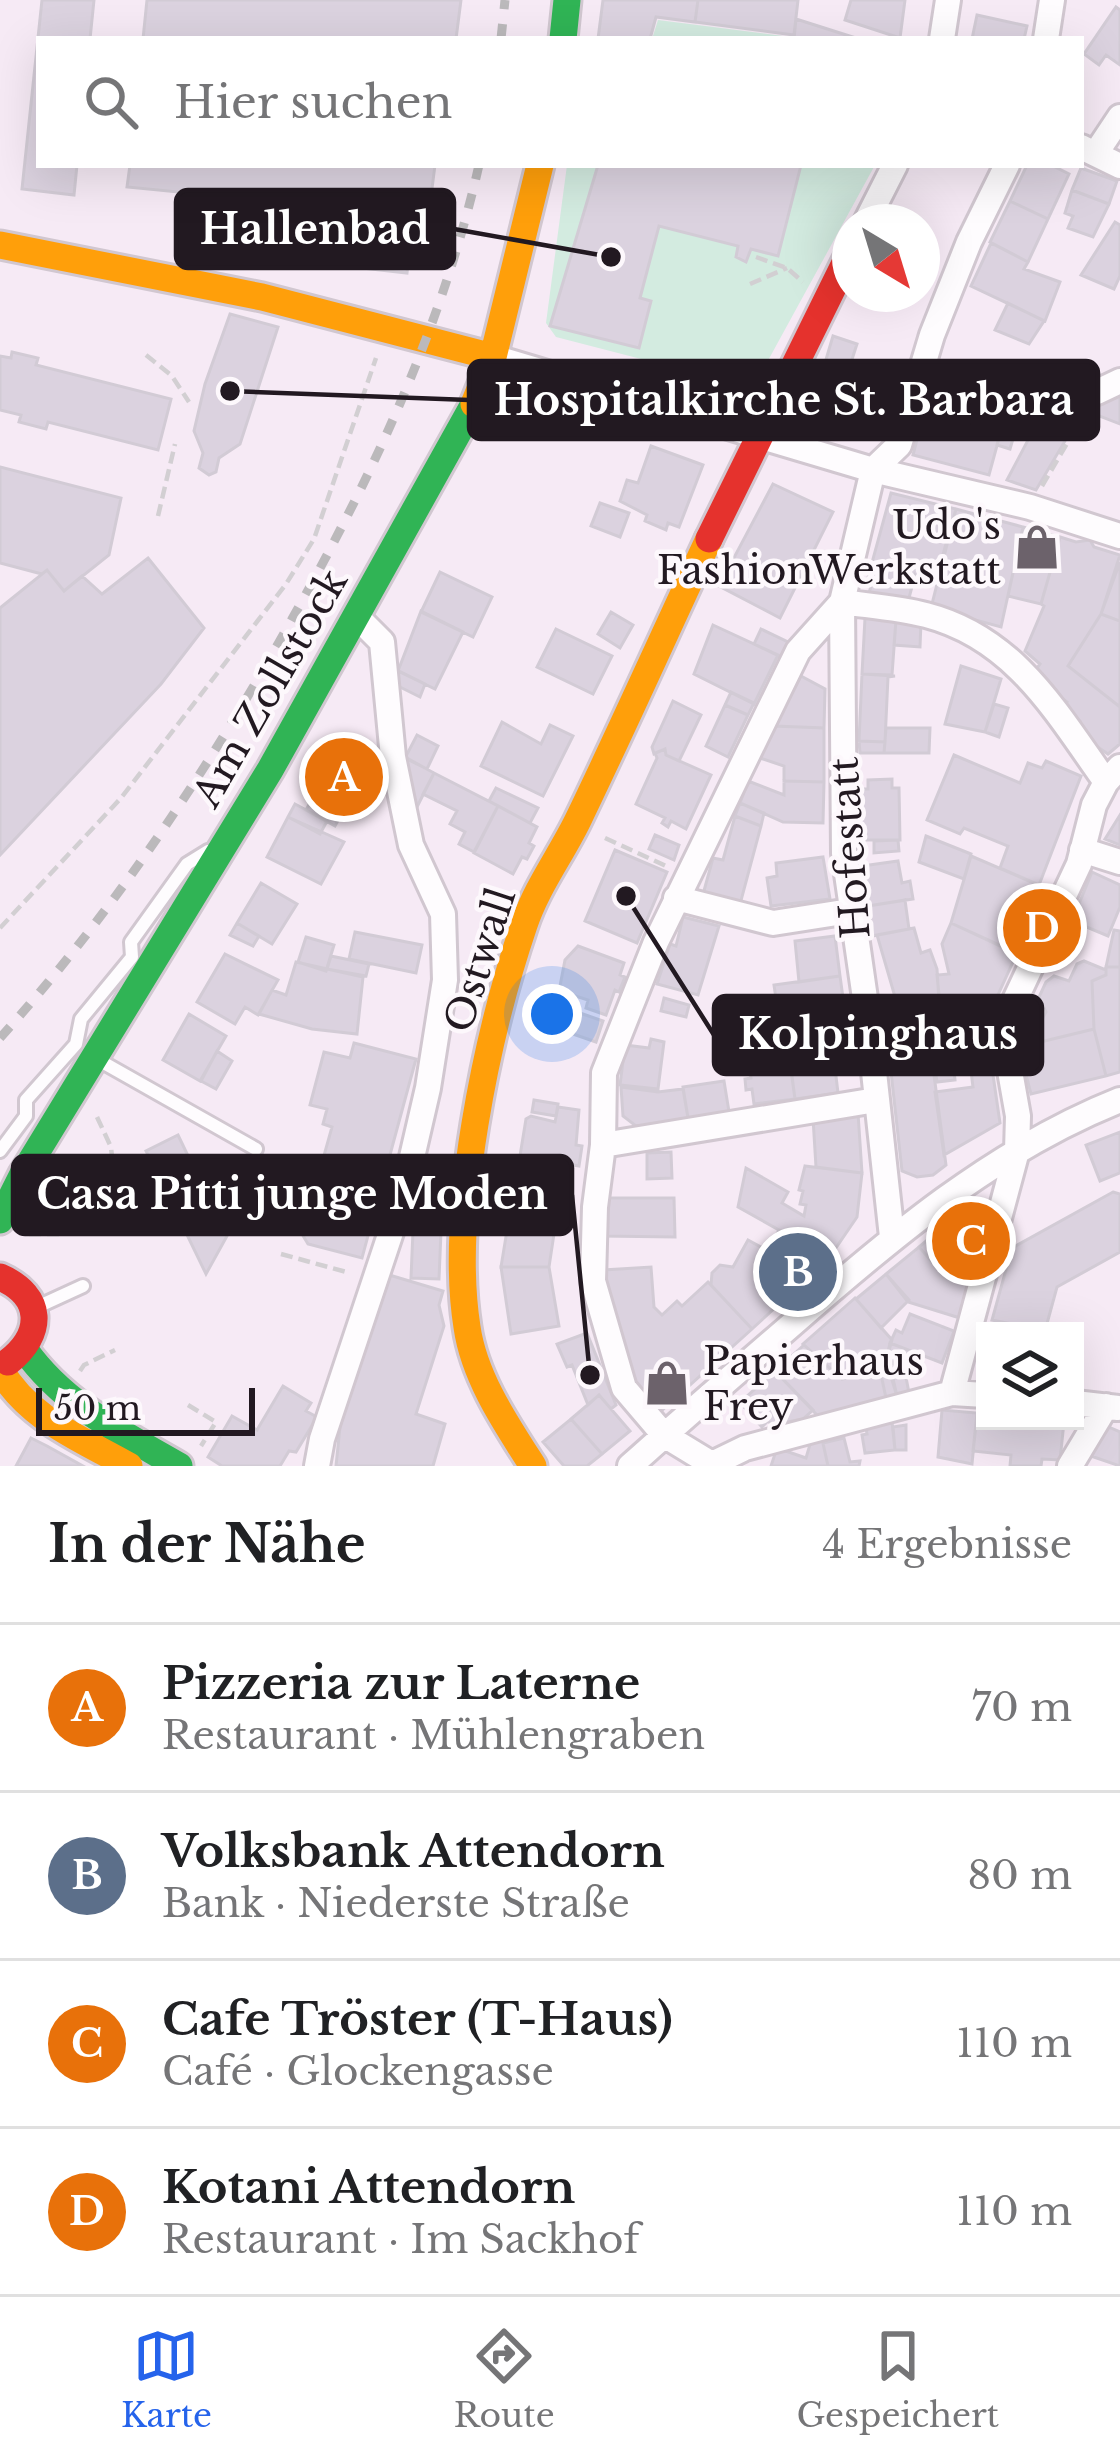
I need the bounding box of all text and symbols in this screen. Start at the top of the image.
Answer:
search box [36,36,1084,168]
icon: search [78,69,144,135]
text: Hier suchen [174,74,452,130]
callout: Hallenbad [176,190,454,268]
text: Hallenbad [200,203,430,255]
north arrow [832,204,940,312]
callout: Hospitalkirche St. Barbara [469,361,1098,439]
text: Hospitalkirche St. Barbara [494,374,1074,426]
place label: Udo's FashionWerkstatt [657,501,1001,595]
shop icon: Udo's FashionWerkstatt [1012,522,1062,572]
street label: Am Zollstock [183,561,357,815]
pin: A [305,732,383,822]
street label: Hofestatt [819,755,881,941]
street label: Ostwall [434,882,526,1038]
pin: D [1003,883,1081,973]
your location [522,984,582,1044]
callout: Kolpinghaus [714,996,1042,1074]
text: Kolpinghaus [738,1008,1018,1060]
callout: Casa Pitti junge Moden [13,1156,572,1234]
text: Casa Pitti junge Moden [36,1168,548,1220]
pin: C [932,1196,1010,1286]
pin: B [759,1227,837,1317]
map controls [976,1322,1084,1430]
button: layers [976,1322,1084,1430]
place label: Papierhaus Frey [703,1337,924,1431]
shop icon: Papierhaus Frey [642,1358,692,1408]
scale bar [36,1382,255,1435]
text: 50 m [54,1388,141,1429]
text: In der Nähe [48,1513,366,1576]
text: 4 Ergebnisse [822,1520,1072,1569]
text: Pizzeria zur Laterne [162,1655,640,1711]
text: A [71,1683,103,1732]
text: 70 m [972,1683,1072,1732]
text: Restaurant · Mühlengraben [162,1711,705,1760]
text: Volksbank Attendorn [162,1823,665,1879]
text: B [71,1851,103,1900]
text: 80 m [967,1851,1072,1900]
text: Bank · Niederste Straße [162,1879,630,1928]
text: Cafe Tröster (T-Haus) [162,1991,673,2047]
text: C [71,2019,103,2068]
text: 110 m [956,2019,1072,2068]
text: Café · Glockengasse [162,2047,554,2096]
text: Kotani Attendorn [162,2159,575,2215]
text: D [69,2187,105,2236]
text: 110 m [956,2187,1072,2236]
text: Restaurant · Im Sackhof [162,2215,640,2264]
tab: Karte [121,2323,212,2436]
tab: Route [454,2323,555,2436]
tab: Gespeichert [796,2323,999,2436]

